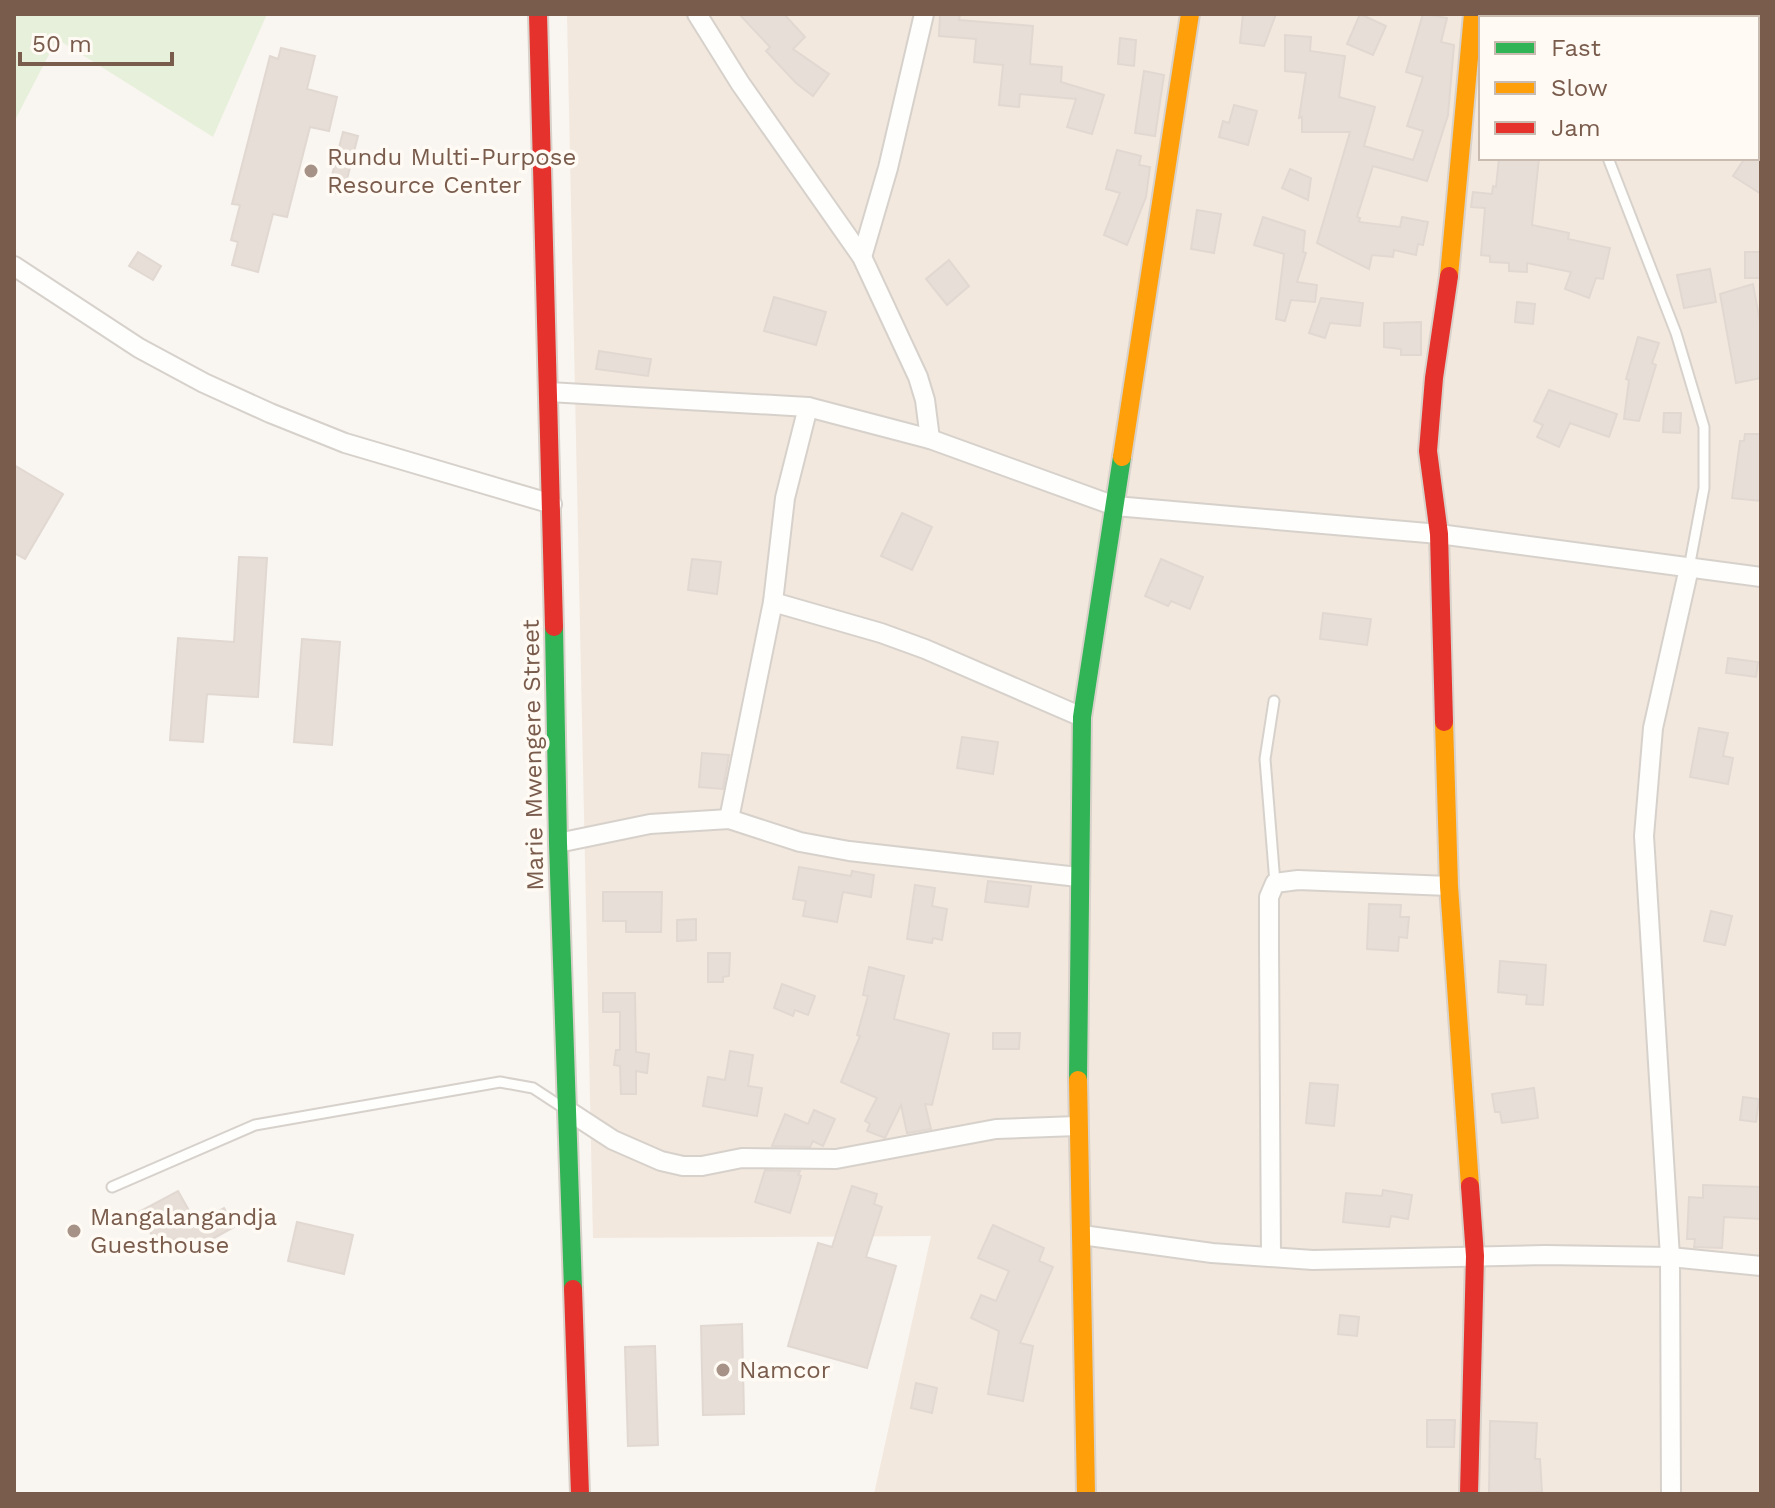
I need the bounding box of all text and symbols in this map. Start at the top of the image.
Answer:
scale bar [20,16,172,66]
legend [1479,16,1759,160]
text: 50 m [32,30,92,58]
text: Fast [1551,34,1601,62]
text: Slow [1551,74,1608,102]
text: Jam [1551,114,1601,142]
place label: Rundu Multi-Purpose Resource Center [327,143,576,199]
marker: Rundu Multi-Purpose Resource Center [302,162,320,180]
street label: Marie Mwengere Street [517,619,549,891]
place label: Mangalangandja Guesthouse [90,1203,277,1259]
marker: Mangalangandja Guesthouse [65,1222,83,1240]
place label: Namcor [739,1356,831,1384]
marker: Namcor [714,1361,732,1379]

